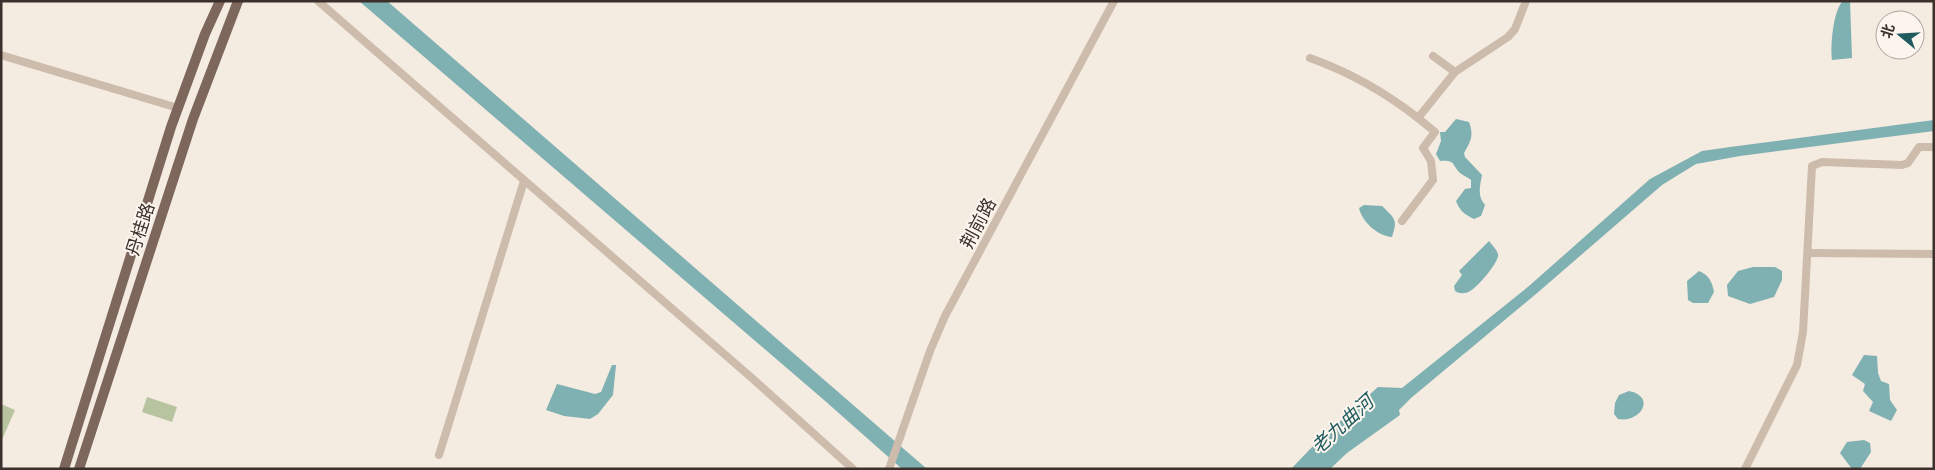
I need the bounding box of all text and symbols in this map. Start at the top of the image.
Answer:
north arrow [1875,10,1925,60]
text: 北 [1877,22,1898,40]
street label: 荆前路 [955,194,1001,252]
street label: 丹桂路 [121,200,159,258]
water label: 老九曲河 [1306,387,1381,458]

